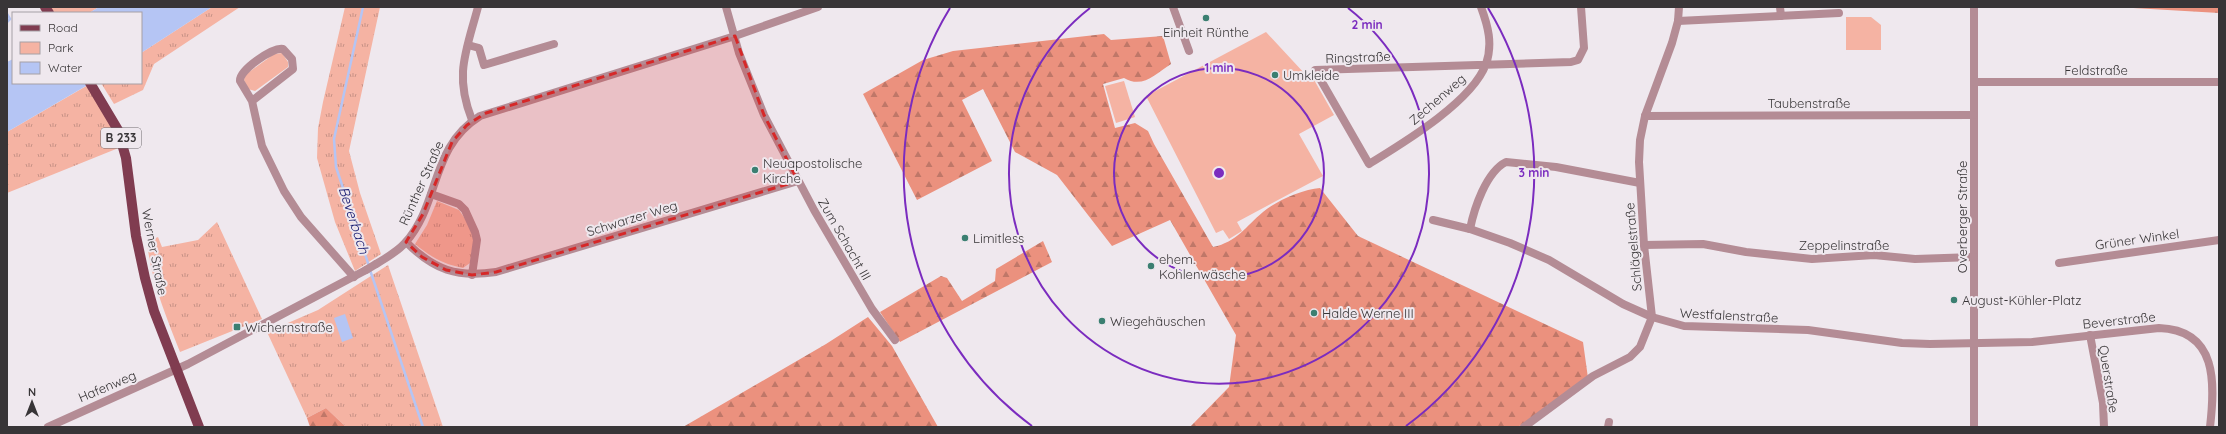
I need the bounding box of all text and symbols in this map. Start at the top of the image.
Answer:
legend [12,12,142,84]
marker: Einheit Rünthe [1201,13,1211,23]
text: 2 min [1351,17,1383,32]
text: Road [48,20,78,35]
place label: Einheit Rünthe [1163,24,1249,40]
text: Park [48,40,73,55]
street label: Ringstraße [1325,48,1391,66]
text: Water [48,60,83,75]
text: 1 min [1204,60,1234,75]
street label: Feldstraße [2064,62,2128,78]
place label: Umkleide [1283,67,1339,83]
marker: Umkleide [1270,70,1280,80]
street label: Zechenweg [1405,70,1469,128]
street label: Taubenstraße [1768,95,1850,111]
road number: B 233 [101,128,141,148]
street label: Rünther Straße [395,138,447,228]
place label: Neuapostolische Kirche [763,155,862,186]
street label: Overberger Straße [1954,161,1970,273]
marker: Neuapostolische Kirche [750,165,760,175]
text: 3 min [1519,165,1549,180]
centre of rings [1212,166,1226,180]
water label: Beverbach [335,184,374,257]
street label: Zum Schacht III [815,195,875,283]
street label: Schwarzer Weg [585,197,679,239]
street label: Schlägelstraße [1621,202,1645,292]
street label: Werner Straße [139,207,171,297]
street label: Grüner Winkel [2094,225,2180,253]
place label: Limitless [973,230,1024,246]
marker: Limitless [960,233,970,243]
street label: Zeppelinstraße [1799,237,1889,253]
place label: ehem. Kohlenwäsche [1159,251,1246,282]
marker: ehem. Kohlenwäsche [1146,261,1156,271]
place label: August-Kühler-Platz [1962,292,2081,308]
marker: August-Kühler-Platz [1949,295,1959,305]
street label: Westfalenstraße [1679,304,1779,326]
place label: Halde Werne III [1322,305,1414,321]
marker: Halde Werne III [1309,308,1319,318]
street label: Beverstraße [2082,308,2156,332]
place label: Wiegehäuschen [1110,313,1205,329]
marker: Wiegehäuschen [1097,316,1107,326]
place label: Wichernstraße [245,319,333,335]
marker: Wichernstraße [232,322,242,332]
street label: Querstraße [2096,344,2122,414]
street label: Hafenweg [76,367,138,405]
north arrow [12,382,52,422]
text: N [28,385,36,399]

